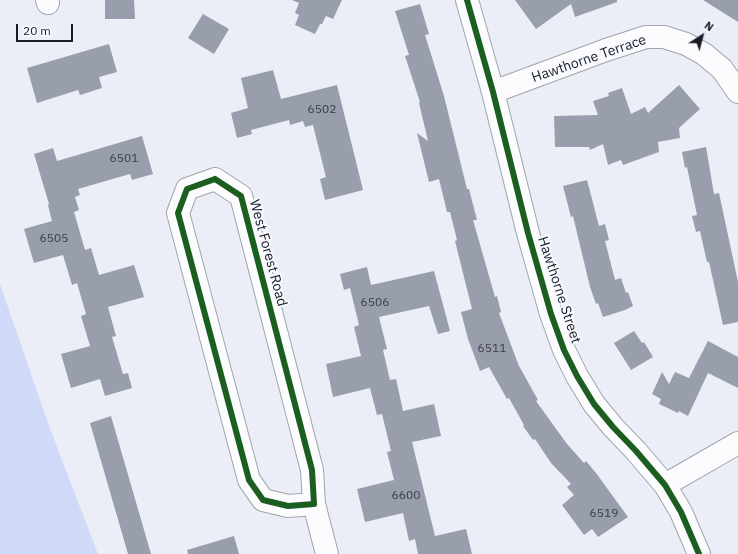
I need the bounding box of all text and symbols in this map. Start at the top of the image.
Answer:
scale bar [18,16,75,42]
north arrow [682,16,722,56]
text: N [702,18,716,34]
text: 20 m [23,23,51,38]
street label: Hawthorne Terrace [530,32,648,86]
house number: 6502 [308,103,336,117]
house number: 6501 [110,152,138,166]
street label: West Forest Road [246,198,290,308]
house number: 6505 [40,232,68,246]
street label: Hawthorne Street [534,234,584,346]
house number: 6506 [361,296,389,310]
house number: 6511 [478,342,506,356]
house number: 6600 [392,489,420,503]
house number: 6519 [590,507,618,521]

